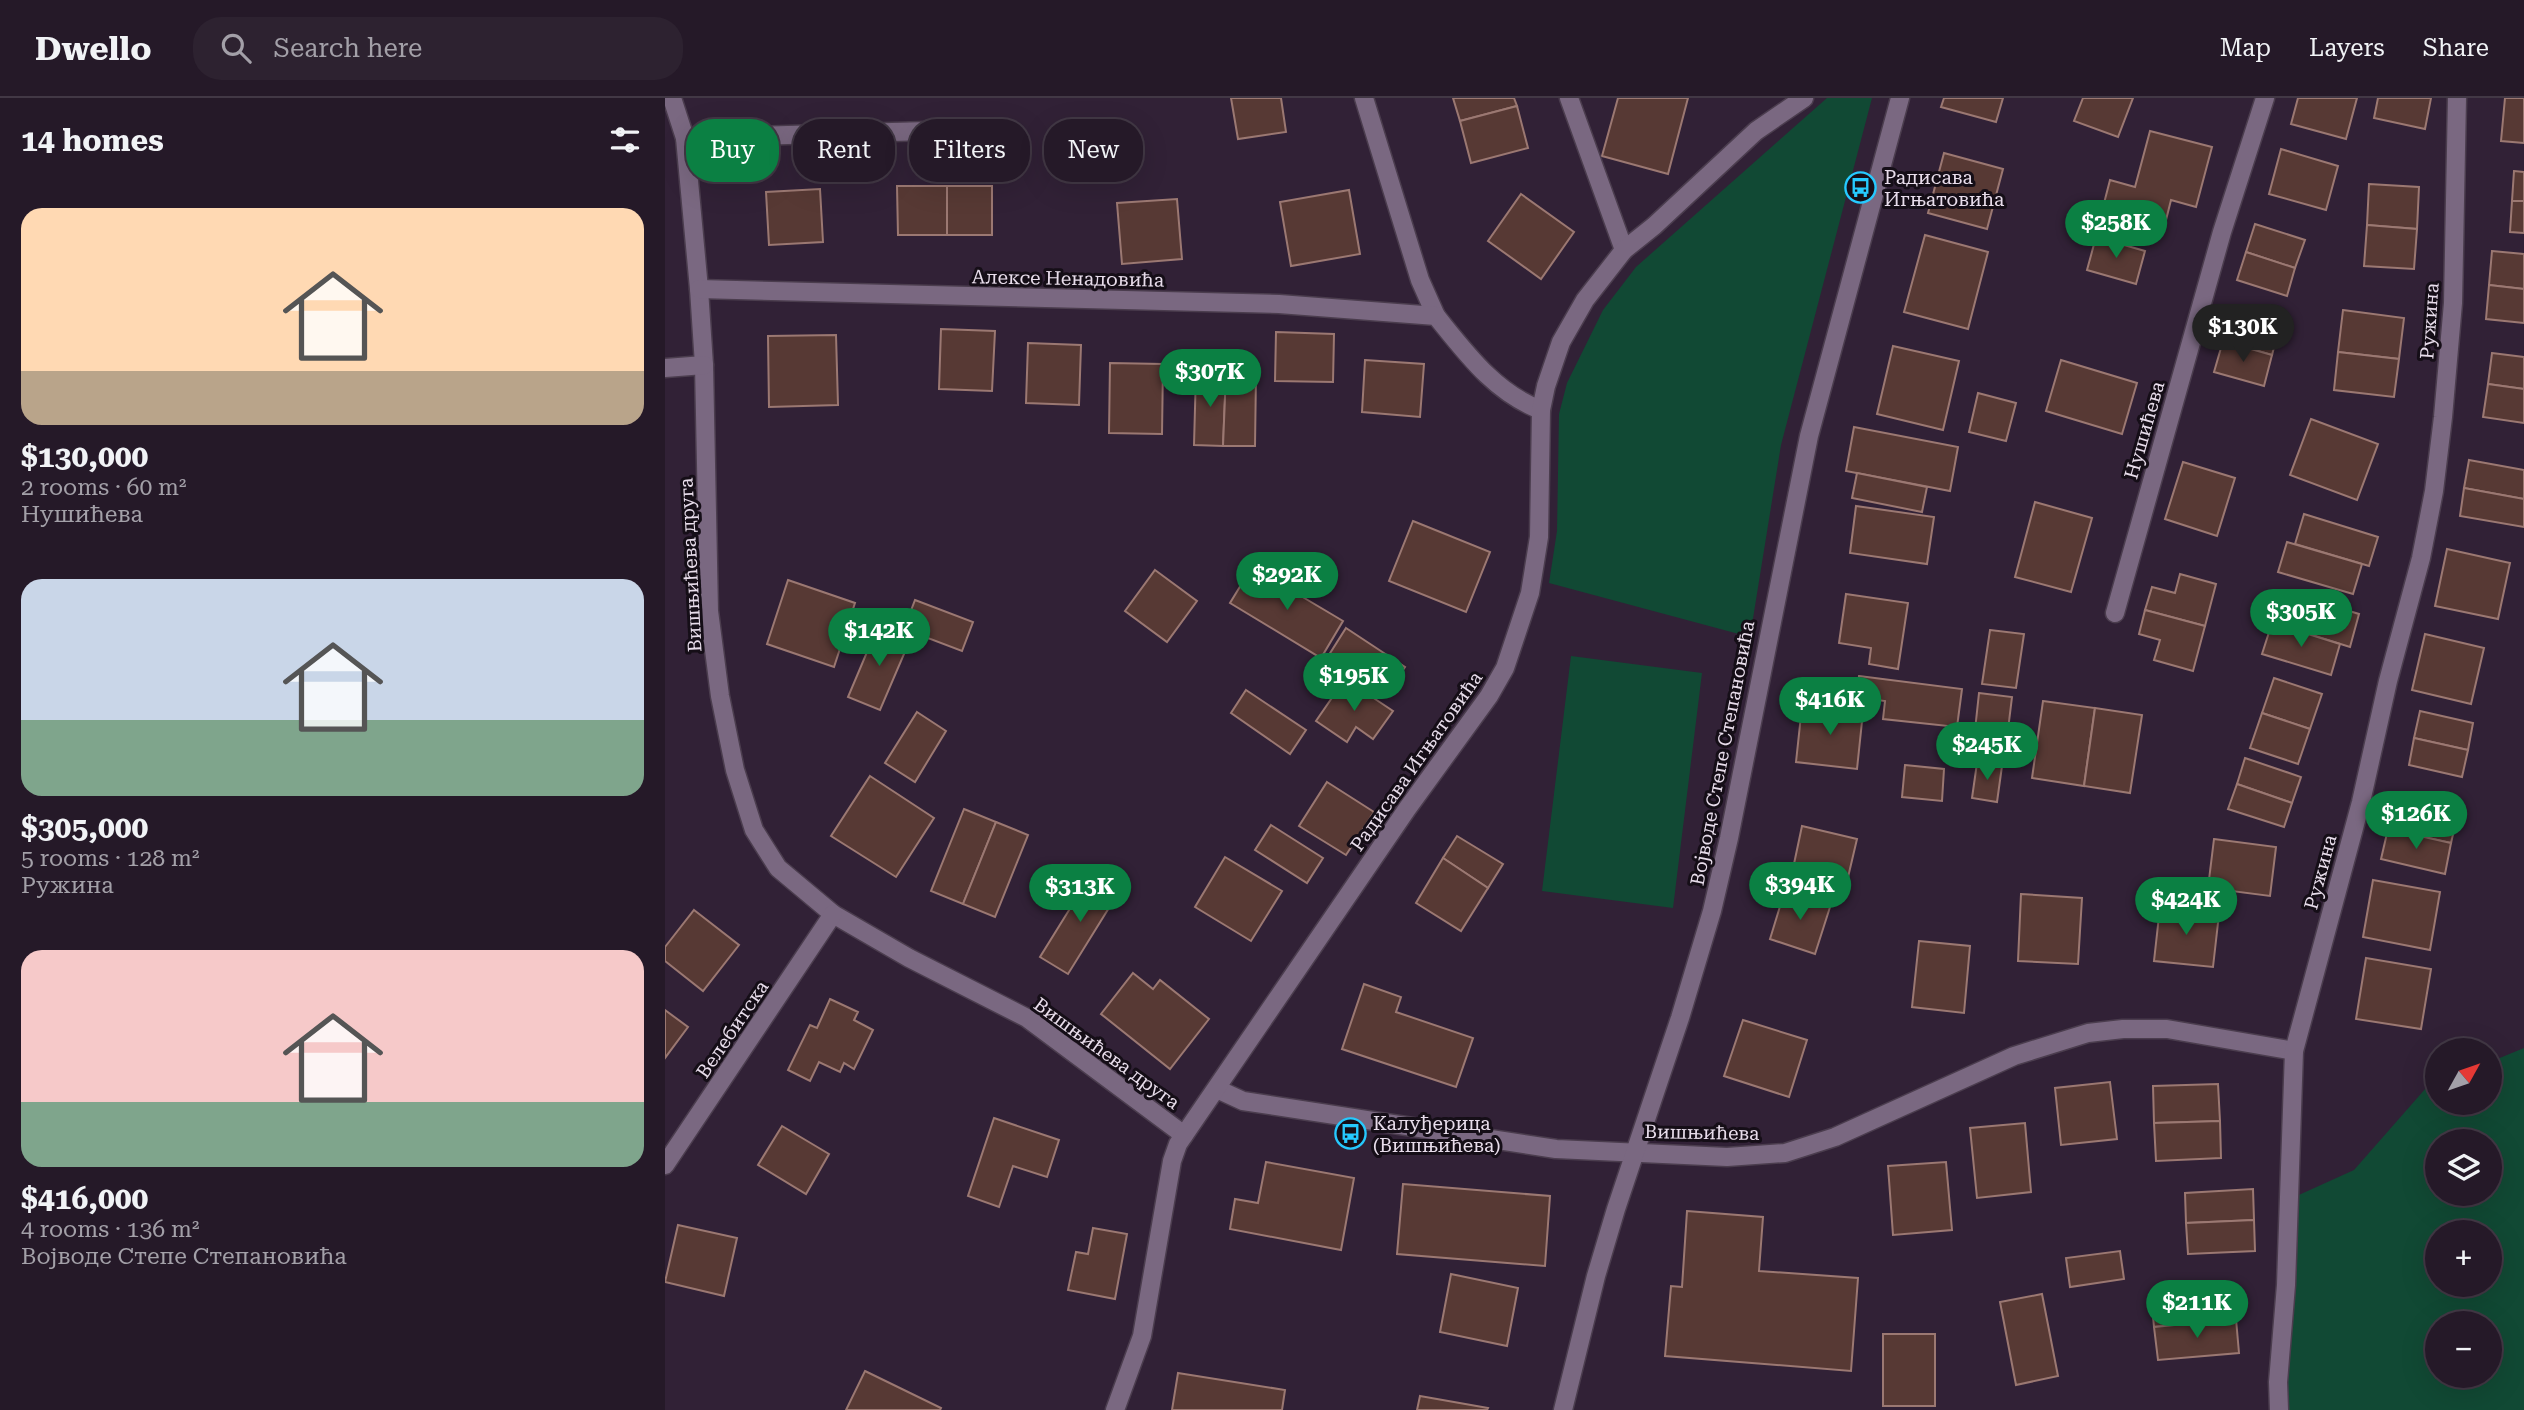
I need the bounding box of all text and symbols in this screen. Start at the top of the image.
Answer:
search box [193,17,683,80]
text: Dwello [35,29,151,68]
icon: search [217,29,255,67]
text: Search here [273,33,422,63]
text: Map [2220,34,2271,62]
text: Layers [2309,34,2385,62]
text: Share [2423,34,2489,62]
chip: Buy [686,119,779,182]
chip: Rent [793,119,895,182]
chip: Filters [909,119,1030,182]
chip: New [1044,119,1143,182]
icon: filters [606,121,644,159]
text: 14 homes [21,123,164,158]
place label: Радисава Игњатовића [1884,166,2005,211]
bus stop icon: Радисава Игњатовића [1844,171,1878,205]
pin: $258K [2067,200,2165,260]
text: $258K [2081,209,2151,236]
icon: home [270,253,396,379]
street label: Алексе Ненадовића [972,265,1165,292]
street label: Ружина [2415,281,2444,360]
pin: $130K [2194,304,2292,364]
text: $130K [2208,313,2278,340]
pin: $307K [1161,350,1259,409]
text: $307K [1175,358,1245,385]
street label: Нушићева [2120,378,2170,482]
text: $130,000 [21,439,148,474]
text: 2 rooms · 60 m² [21,474,187,501]
street label: Вишњићева друга [674,476,707,653]
text: Нушићева [21,501,143,528]
pin: $292K [1238,552,1336,612]
text: $292K [1252,561,1322,588]
pin: $305K [2252,589,2350,649]
text: $305K [2266,598,2336,625]
pin: $142K [830,608,928,668]
text: $142K [844,617,914,644]
street label: Војводе Степе Степановића [1686,618,1760,887]
icon: home [270,624,396,750]
pin: $195K [1305,654,1403,713]
text: $195K [1319,662,1389,689]
street label: Радисава Игњатовића [1346,666,1488,856]
pin: $416K [1781,678,1879,737]
text: $416K [1795,686,1865,713]
pin: $245K [1938,722,2036,782]
text: $245K [1952,731,2022,758]
pin: $126K [2367,792,2465,851]
text: $126K [2381,800,2451,827]
text: $305,000 [21,810,148,845]
street label: Ружина [2299,832,2342,912]
text: 5 rooms · 128 m² [21,845,199,872]
pin: $394K [1751,862,1849,922]
pin: $313K [1031,864,1129,924]
text: $394K [1765,871,1835,898]
text: Ружина [21,872,114,899]
text: $313K [1045,873,1115,900]
pin: $424K [2137,878,2235,937]
text: $424K [2151,886,2221,913]
street label: Велебитска [691,975,774,1083]
street label: Вишњићева друга [1029,993,1185,1114]
icon: home [270,995,396,1121]
north arrow [2425,1038,2503,1115]
map controls [2425,1038,2502,1388]
place label: Калуђерица (Вишњићева) [1373,1112,1500,1157]
bus stop icon: Калуђерица (Вишњићева) [1333,1117,1367,1151]
street label: Вишњићева [1644,1120,1760,1145]
button: layers [2425,1129,2502,1206]
text: $416,000 [21,1181,148,1216]
text: 4 rooms · 136 m² [21,1216,199,1243]
button: + [2425,1220,2502,1297]
text: Војводе Степе Степановића [21,1243,347,1270]
pin: $211K [2148,1280,2246,1340]
text: $211K [2162,1289,2232,1316]
button: − [2425,1311,2502,1388]

